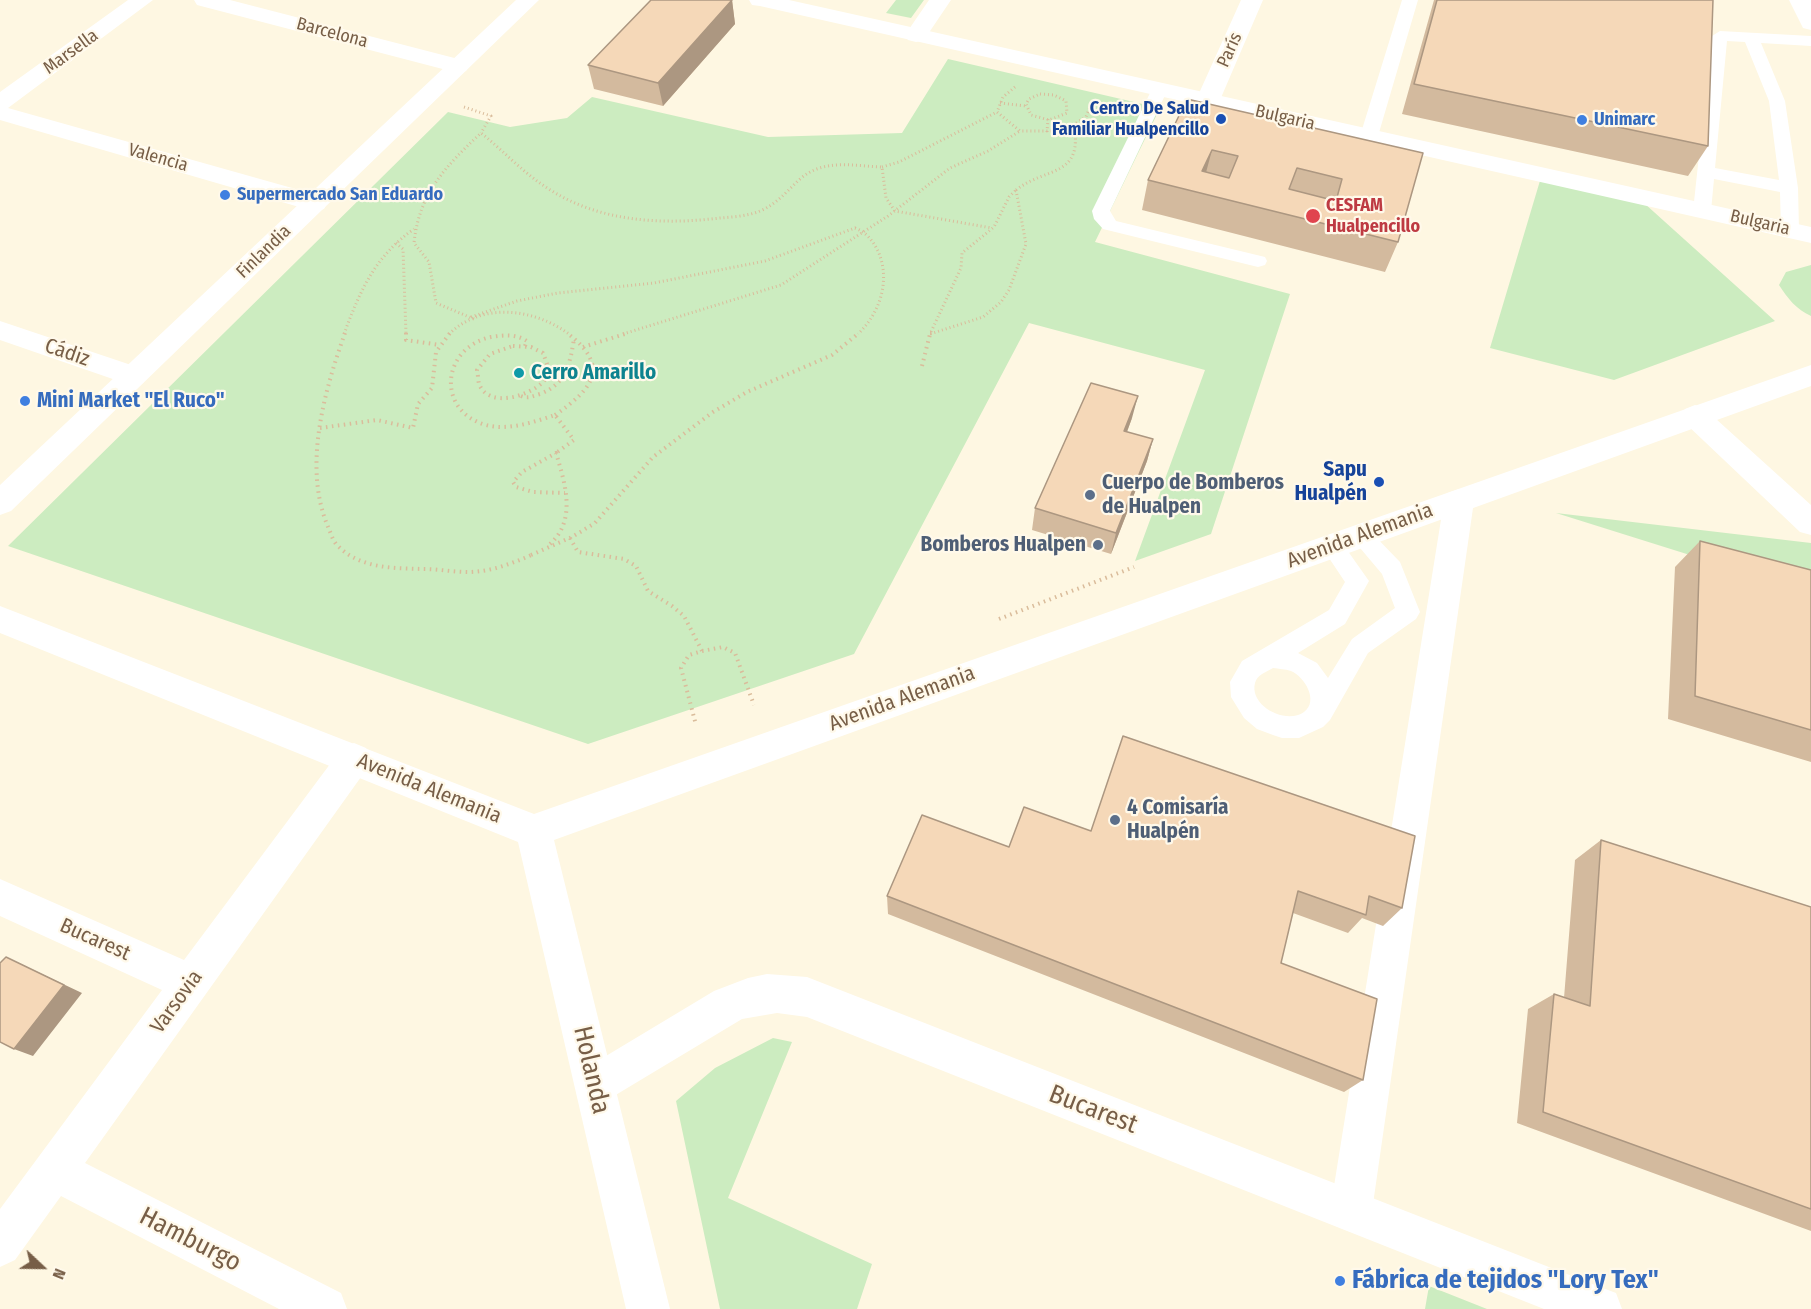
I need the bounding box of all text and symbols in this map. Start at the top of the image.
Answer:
street label: Barcelona [294,13,370,53]
street label: Marsella [39,25,103,79]
street label: París [1213,29,1247,71]
place label: Centro De Salud Familiar Hualpencillo [1052,98,1209,140]
street label: Bulgaria [1253,101,1317,135]
place label: Unimarc [1594,109,1655,131]
marker: Centro De Salud Familiar Hualpencillo [1214,112,1228,126]
marker: Unimarc [1575,113,1589,127]
street label: Valencia [126,139,190,177]
place label: Supermercado San Eduardo [237,184,443,206]
marker: Supermercado San Eduardo [218,188,232,202]
place label: CESFAM Hualpencillo [1326,195,1420,238]
street label: Bulgaria [1728,206,1792,240]
marker: CESFAM Hualpencillo [1304,207,1322,225]
street label: Finlandia [232,221,296,283]
street label: Cádiz [41,334,93,372]
place label: Cerro Amarillo [531,360,656,386]
marker: Cerro Amarillo [512,366,526,380]
place label: Mini Market "El Ruco" [37,388,225,414]
marker: Mini Market "El Ruco" [18,394,32,408]
place label: Sapu Hualpén [1294,457,1367,507]
place label: Cuerpo de Bomberos de Hualpen [1102,470,1284,520]
marker: Sapu Hualpén [1372,475,1386,489]
marker: Cuerpo de Bomberos de Hualpen [1083,488,1097,502]
street label: Avenida Alemania [1284,498,1436,574]
place label: Bomberos Hualpen [921,532,1086,558]
marker: Bomberos Hualpen [1091,538,1105,552]
street label: Avenida Alemania [826,661,978,737]
street label: Avenida Alemania [353,749,505,829]
place label: 4 Comisaría Hualpén [1127,795,1229,845]
marker: 4 Comisaría Hualpén [1108,813,1122,827]
street label: Bucarest [56,913,134,967]
street label: Varsovia [146,965,208,1039]
street label: Holanda [566,1023,616,1117]
street label: Bucarest [1044,1079,1142,1141]
street label: Hamburgo [134,1201,246,1279]
north arrow [12,1237,72,1297]
place label: Fábrica de tejidos "Lory Tex" [1352,1265,1659,1297]
text: N [49,1266,70,1282]
marker: Fábrica de tejidos "Lory Tex" [1333,1274,1347,1288]

